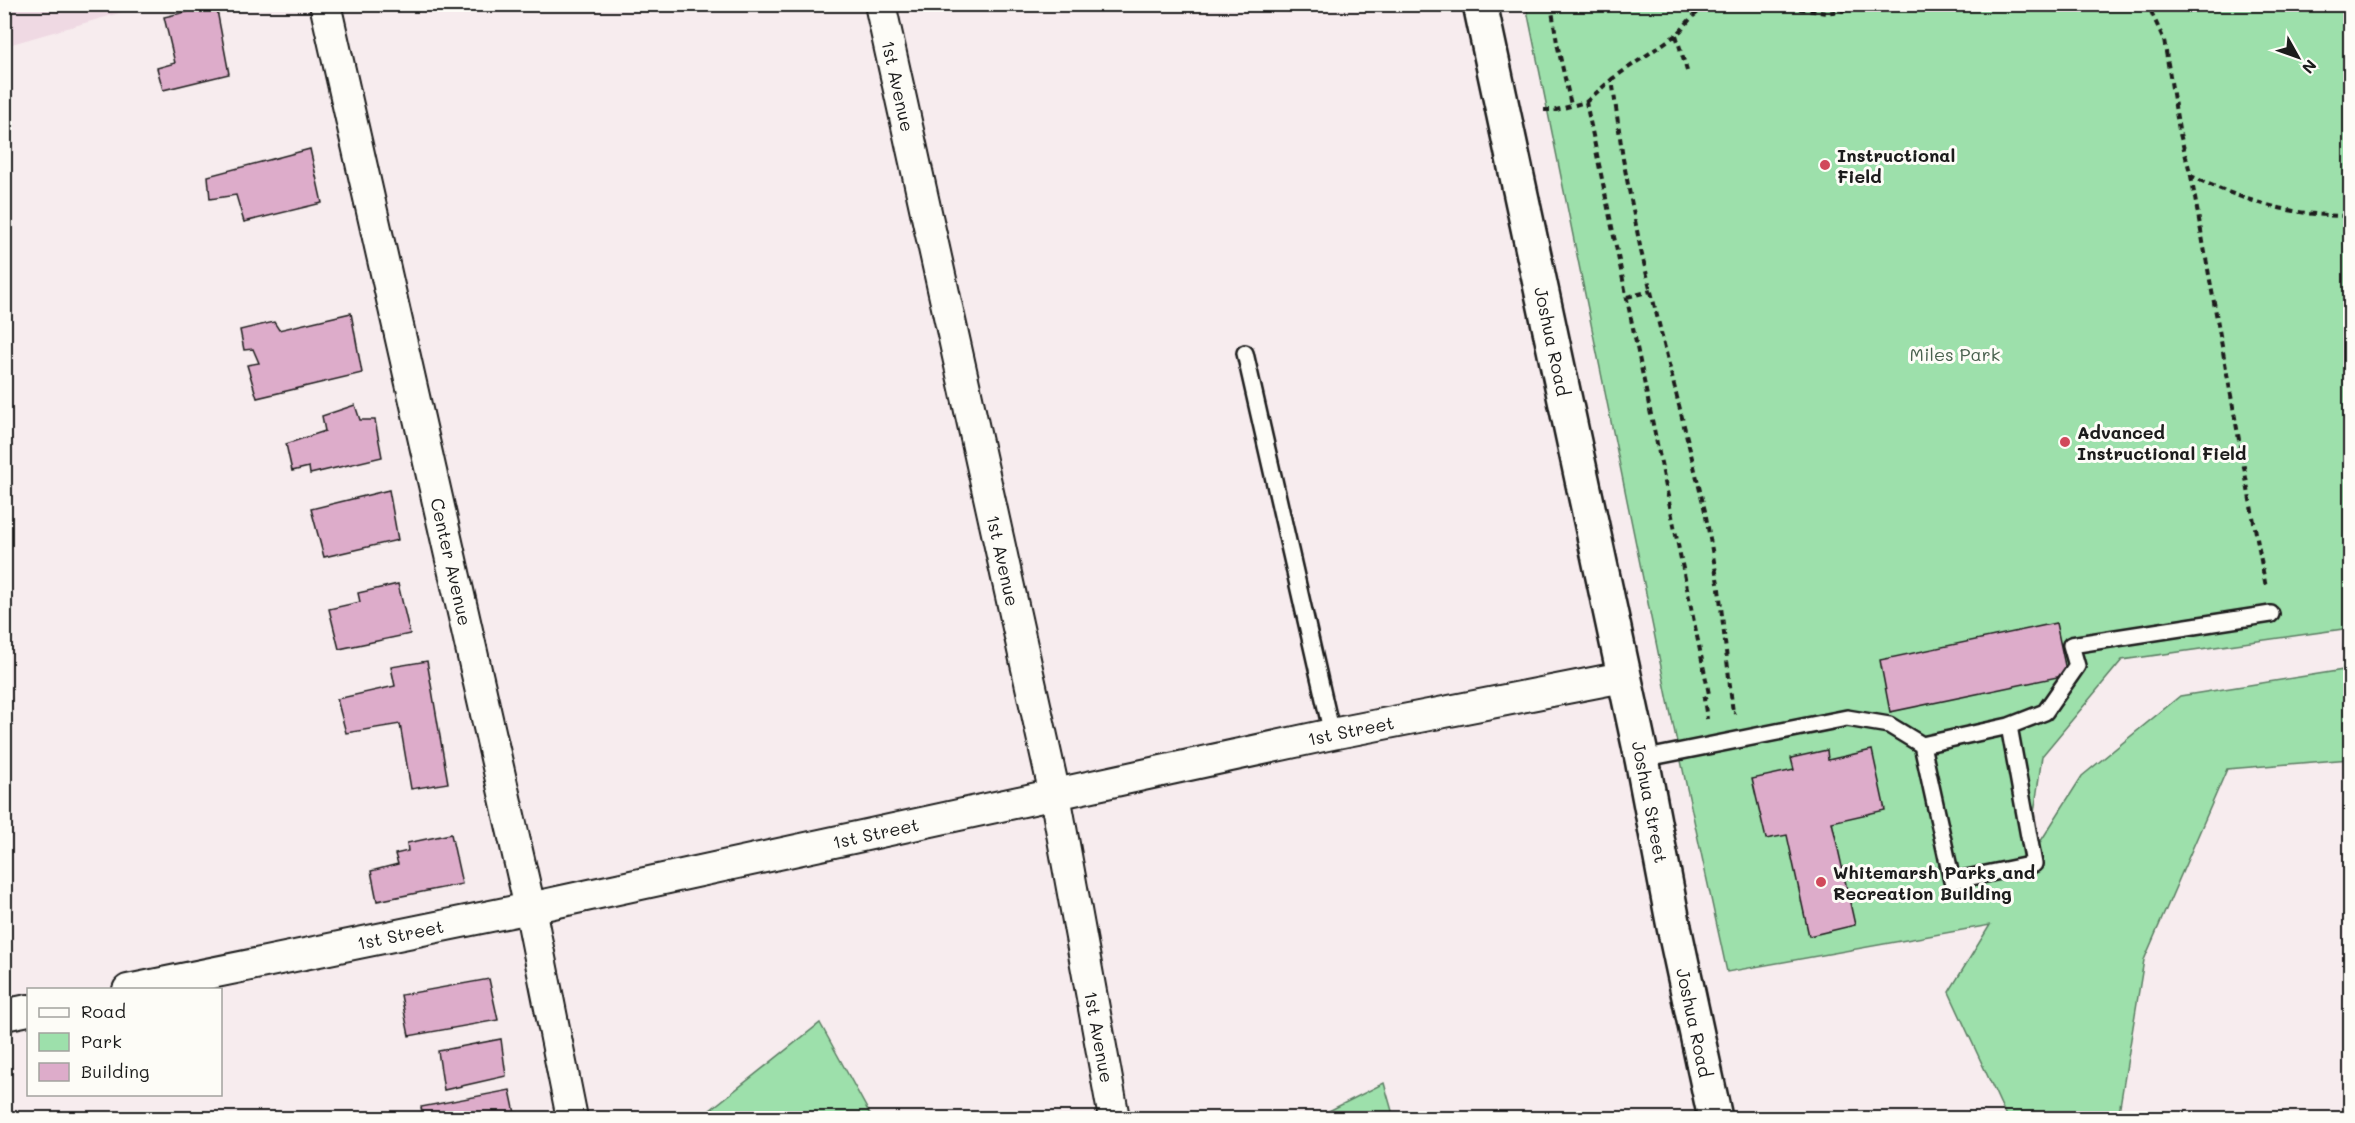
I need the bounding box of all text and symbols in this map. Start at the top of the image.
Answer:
north arrow [2268,27,2328,87]
street label: 1st Avenue [876,38,920,134]
text: N [2298,56,2322,78]
place label: Instructional Field [1837,143,1955,188]
marker: Instructional Field [1818,158,1832,172]
street label: Joshua Road [1529,284,1576,398]
park label: Miles Park [1910,342,2000,366]
place label: Advanced Instructional Field [2077,420,2246,465]
marker: Advanced Instructional Field [2058,435,2072,449]
street label: Center Avenue [425,496,478,628]
street label: 1st Avenue [981,513,1025,608]
street label: 1st Street [1305,710,1396,751]
street label: Joshua Street [1626,739,1674,865]
street label: 1st Street [830,812,921,854]
place label: Whitemarsh Parks and Recreation Building [1833,860,2035,905]
marker: Whitemarsh Parks and Recreation Building [1814,875,1828,889]
street label: 1st Street [355,914,446,955]
street label: Joshua Road [1671,966,1718,1079]
legend [27,988,222,1096]
street label: 1st Avenue [1079,989,1119,1085]
text: Road [81,999,126,1023]
text: Park [81,1029,122,1053]
text: Building [81,1059,149,1083]

